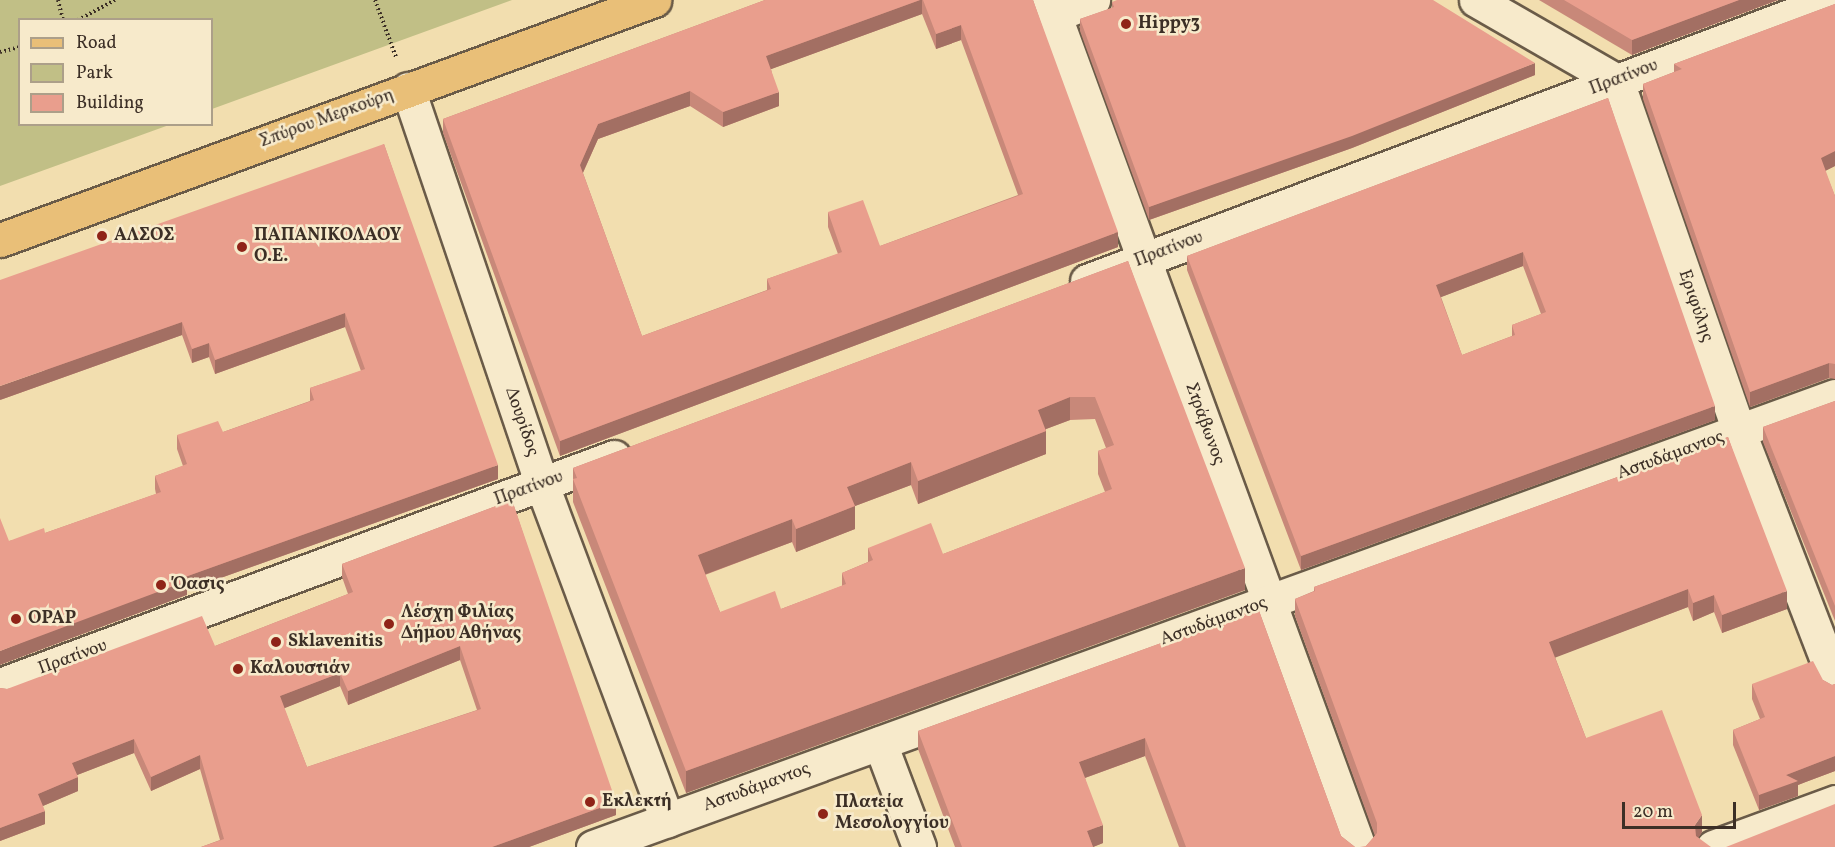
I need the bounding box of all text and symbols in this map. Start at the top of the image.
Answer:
place label: Hippy3 [1138,13,1200,35]
marker: Hippy3 [1119,17,1133,31]
legend [18,18,213,126]
text: Road [76,31,117,56]
street label: Πρατίνου [1587,55,1661,101]
text: Park [76,61,113,86]
street label: Σπύρου Μερκούρη [257,85,397,153]
text: Building [76,91,144,116]
place label: ΑΛΣΟΣ [114,225,174,247]
place label: ΠΑΠΑΝΙΚΟΛΑΟΥ Ο.Ε. [254,226,401,268]
street label: Πρατίνου [1132,227,1206,273]
marker: ΑΛΣΟΣ [95,229,109,243]
marker: ΠΑΠΑΝΙΚΟΛΑΟΥ Ο.Ε. [235,240,249,254]
street label: Εριφύλης [1673,267,1717,345]
street label: Στράβωνος [1179,380,1229,468]
street label: Δουρίδος [499,385,543,459]
street label: Αστυδάμαντος [1615,427,1727,485]
street label: Πρατίνου [492,467,566,511]
place label: Όασις [173,574,224,596]
marker: Όασις [154,578,168,592]
street label: Αστυδάμαντος [1158,593,1270,651]
place label: Λέσχη Φιλίας Δήμου Αθήνας [401,603,521,646]
place label: OPAP [28,608,76,630]
marker: OPAP [9,612,23,626]
marker: Λέσχη Φιλίας Δήμου Αθήνας [382,617,396,631]
place label: Sklavenitis [288,631,383,653]
marker: Sklavenitis [269,635,283,649]
street label: Πρατίνου [36,636,110,680]
place label: Καλουστιάν [250,658,350,680]
marker: Καλουστιάν [231,662,245,676]
street label: Αστυδάμαντος [701,759,813,817]
scale bar [1625,790,1739,828]
place label: Εκλεκτή [602,791,672,813]
place label: Πλατεία Μεσολογγίου [835,793,949,836]
marker: Εκλεκτή [583,795,597,809]
text: 20 m [1633,800,1673,825]
marker: Πλατεία Μεσολογγίου [816,807,830,821]

